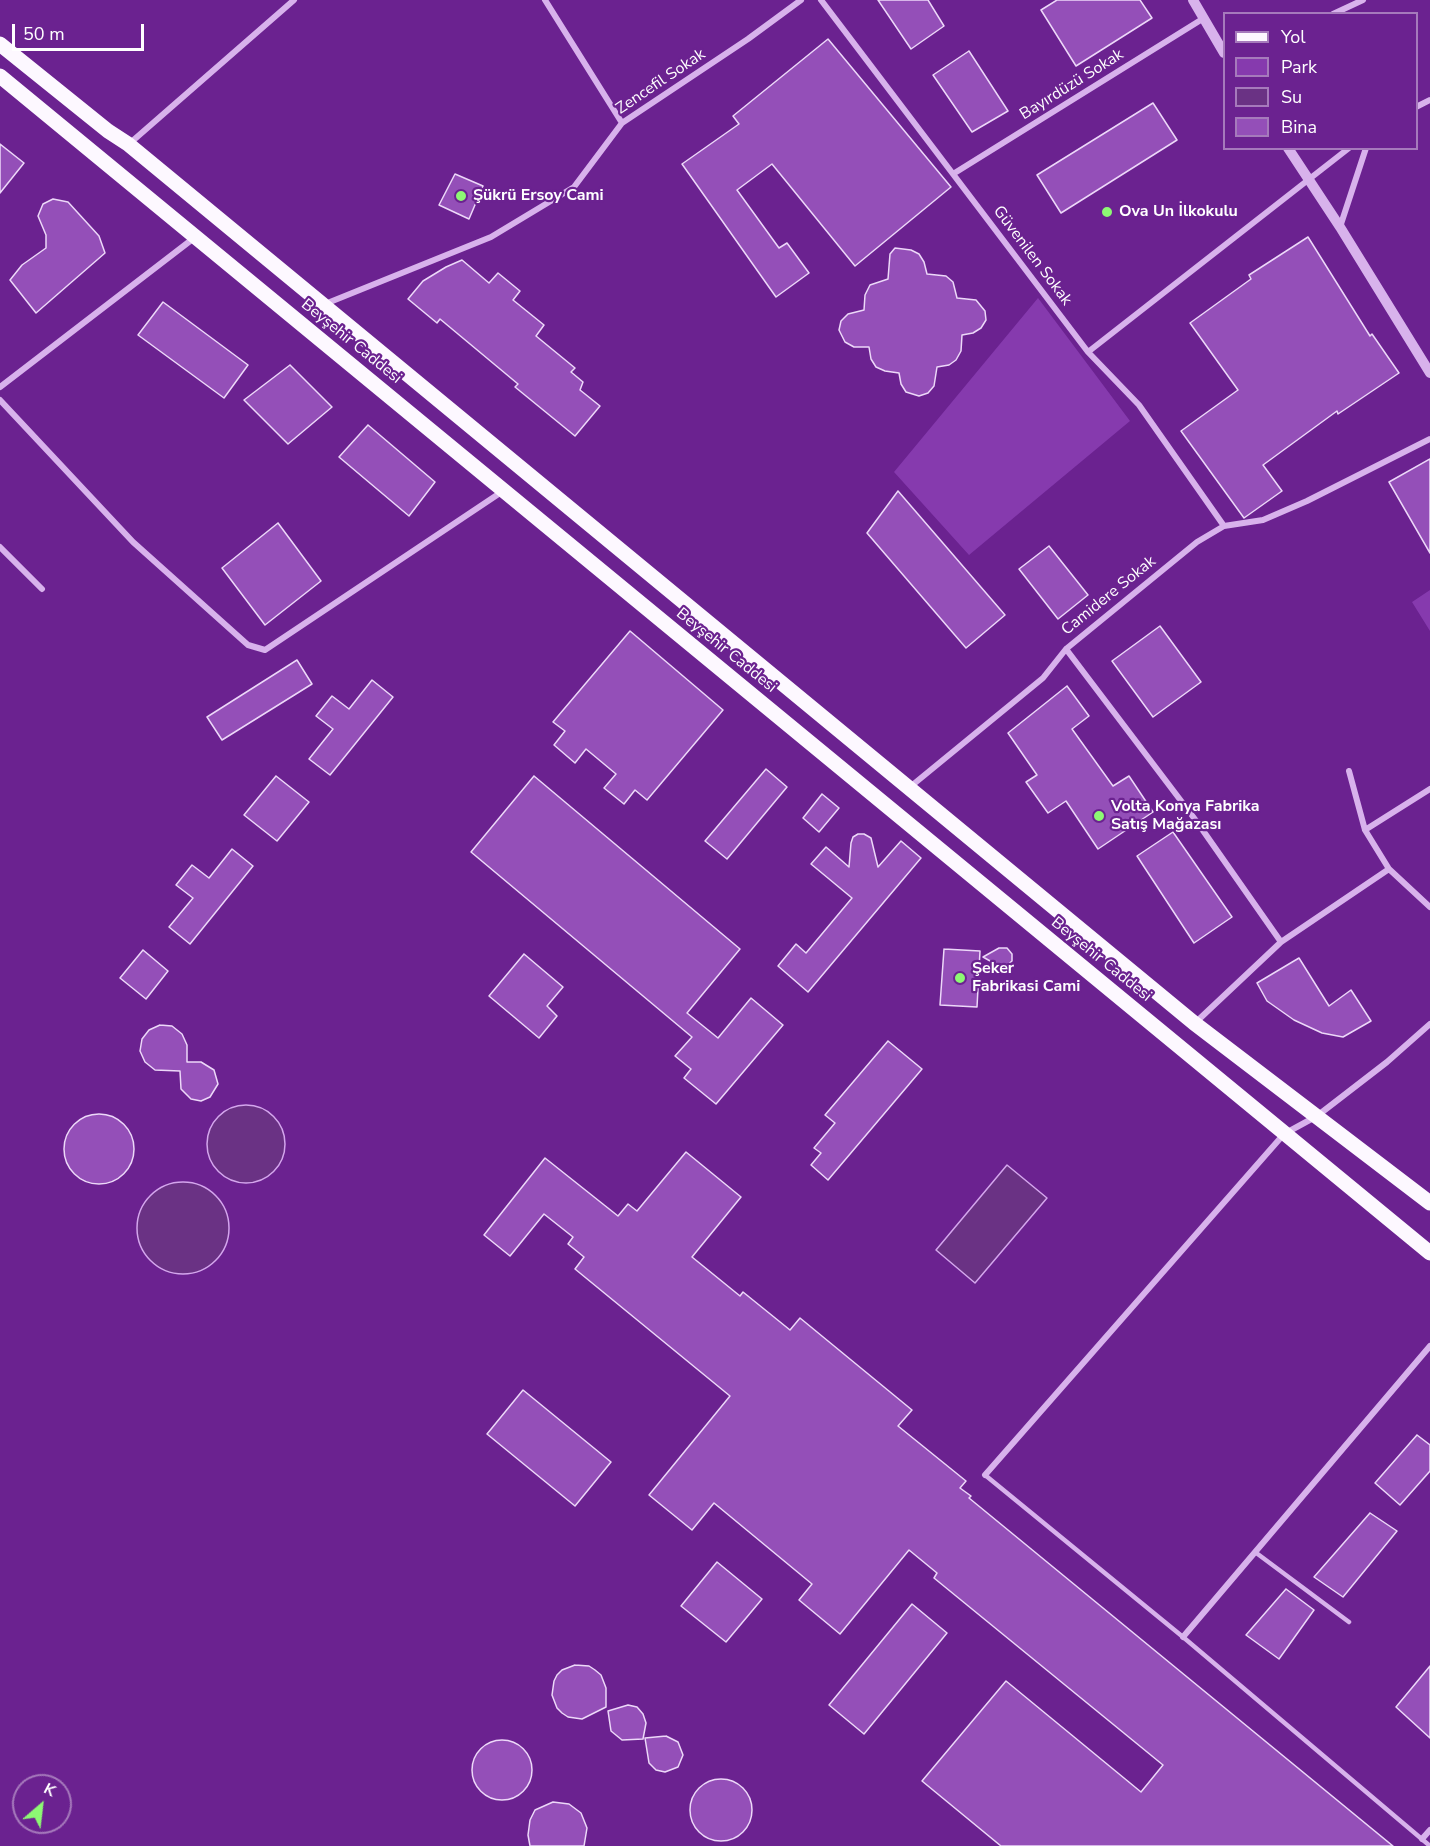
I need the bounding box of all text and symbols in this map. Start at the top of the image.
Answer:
scale bar [15,12,147,50]
legend [1223,12,1418,150]
text: 50 m [23,22,65,46]
text: Yol [1281,25,1306,49]
street label: Zencefil Sokak [613,45,709,119]
street label: Bayırdüzü Sokak [1017,45,1127,125]
text: Park [1281,55,1317,79]
text: Su [1281,85,1302,109]
text: Bina [1281,115,1317,139]
place label: Şükrü Ersoy Cami [473,186,604,206]
marker: Şükrü Ersoy Cami [454,189,468,203]
street label: Güvenilen Sokak [988,202,1076,310]
place label: Ova Un İlkokulu [1119,202,1238,222]
marker: Ova Un İlkokulu [1100,205,1114,219]
street label: Beyşehir Caddesi [297,296,405,388]
street label: Camidere Sokak [1058,552,1160,640]
street label: Beyşehir Caddesi [672,605,780,697]
place label: Volta Konya Fabrika Satış Mağazası [1111,797,1260,835]
marker: Volta Konya Fabrika Satış Mağazası [1092,809,1106,823]
street label: Beyşehir Caddesi [1047,914,1155,1006]
place label: Şeker Fabrikasi Cami [972,959,1080,997]
marker: Şeker Fabrikasi Cami [953,971,967,985]
north arrow [12,1774,72,1834]
text: K [40,1778,59,1802]

